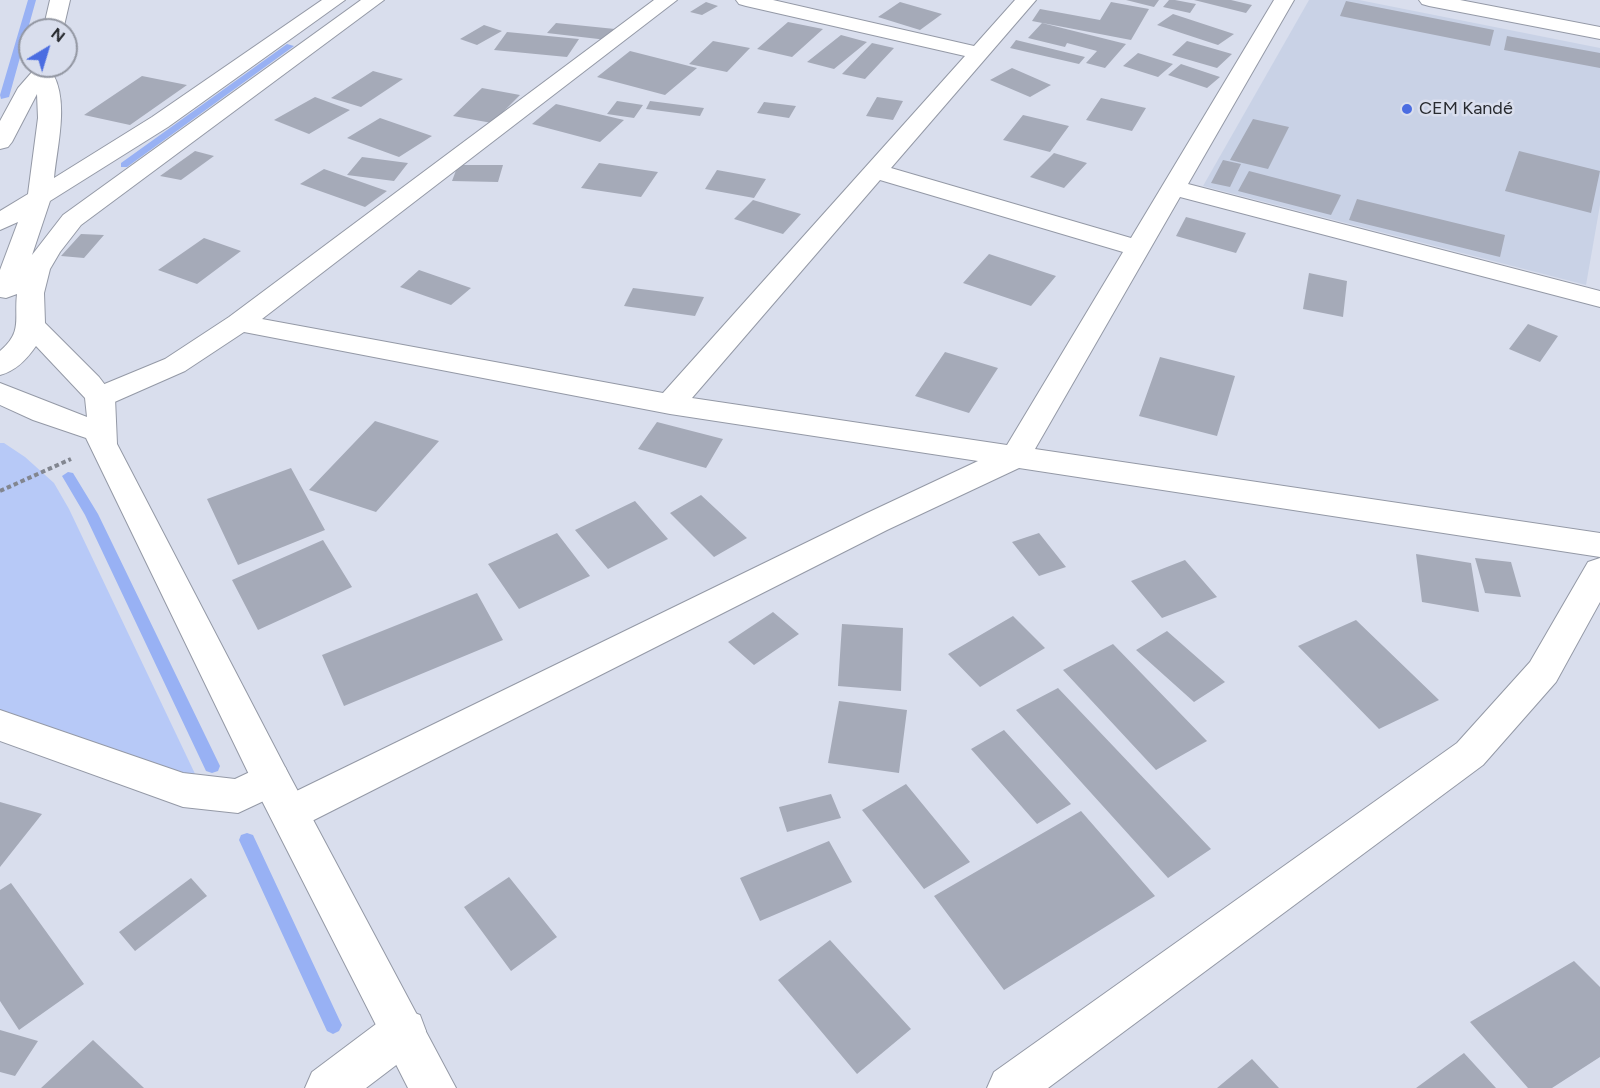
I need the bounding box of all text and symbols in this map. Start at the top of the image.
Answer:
north arrow [18,18,78,78]
text: N [47,24,69,46]
place label: CEM Kandé [1419,98,1513,120]
marker: CEM Kandé [1400,102,1414,116]

